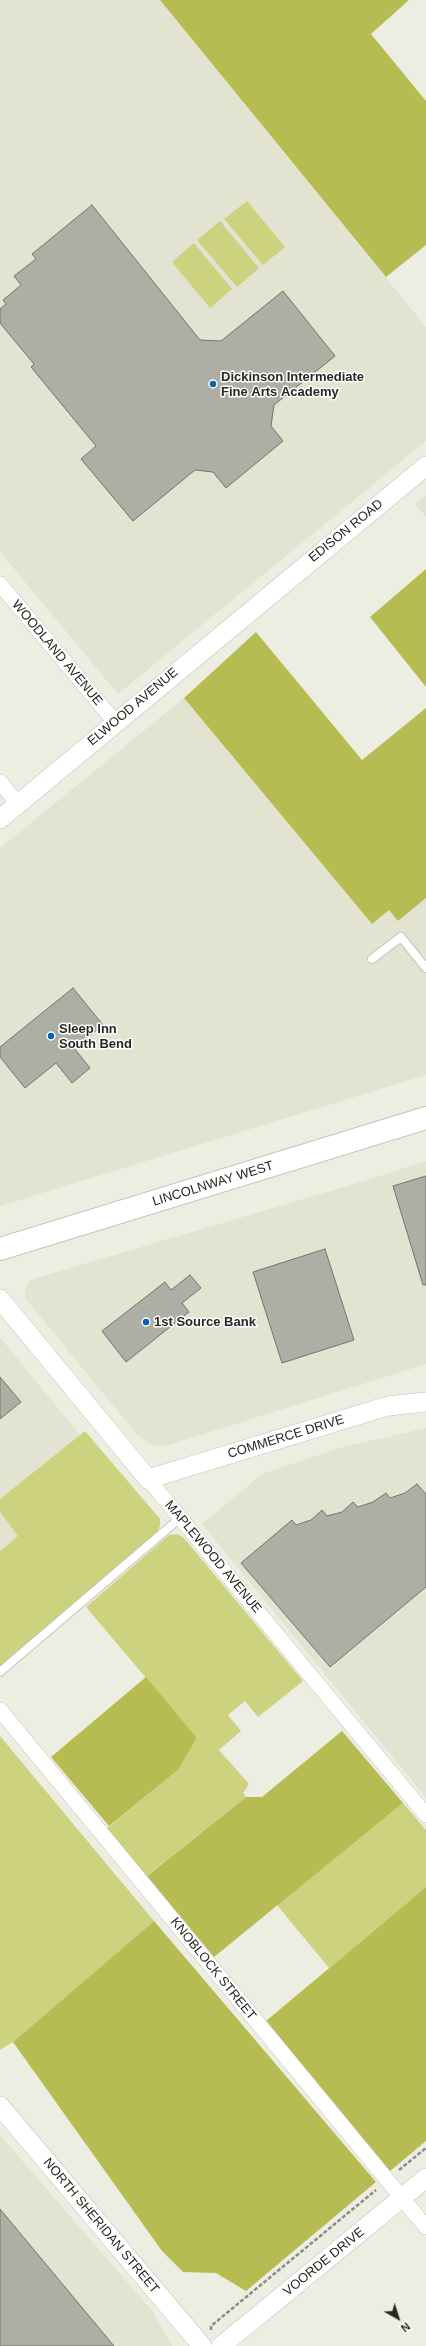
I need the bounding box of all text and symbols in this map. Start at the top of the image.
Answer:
place label: Dickinson Intermediate Fine Arts Academy [221,369,364,400]
marker: Dickinson Intermediate Fine Arts Academy [208,379,218,389]
street label: EDISON ROAD [306,496,386,566]
street label: WOODLAND AVENUE [8,597,106,709]
street label: ELWOOD AVENUE [85,665,181,749]
place label: Sleep Inn South Bend [59,1021,132,1052]
marker: Sleep Inn South Bend [46,1031,56,1041]
street label: LINCOLNWAY WEST [151,1158,275,1210]
place label: 1st Source Bank [154,1314,256,1330]
marker: 1st Source Bank [141,1317,151,1327]
street label: COMMERCE DRIVE [226,1412,346,1462]
street label: MAPLEWOOD AVENUE [161,1498,265,1616]
street label: KNOBLOCK STREET [167,1915,259,2023]
street label: NORTH SHERIDAN STREET [40,2155,162,2297]
street label: VOORDE DRIVE [280,2225,368,2299]
north arrow [378,2298,418,2338]
text: N [399,2320,412,2334]

